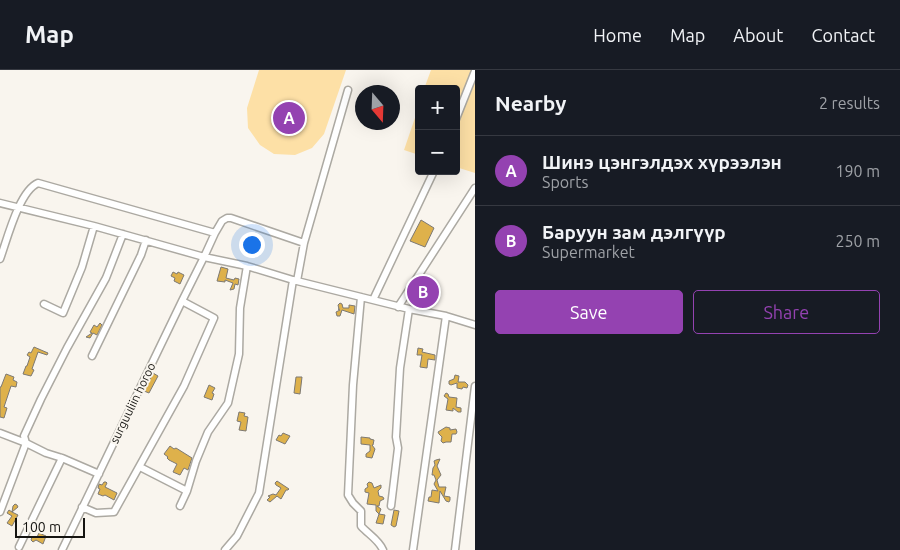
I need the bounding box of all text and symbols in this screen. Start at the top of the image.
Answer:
text: Map [25,21,74,48]
text: Home [593,25,642,45]
text: Map [670,25,705,45]
text: About [733,25,783,45]
text: Contact [811,25,875,45]
north arrow [355,85,400,130]
map controls [415,85,460,175]
button: + [415,85,460,130]
text: Nearby [495,91,566,115]
text: 2 results [819,94,880,112]
pin: A [273,99,305,137]
button: − [415,130,460,175]
text: Шинэ цэнгэлдэх хүрээлэн [542,151,782,173]
text: A [505,162,517,180]
text: 190 m [835,162,880,180]
text: Sports [542,173,588,191]
text: Баруун зам дэлгүүр [542,221,726,243]
your location [239,232,265,258]
text: B [506,232,516,250]
text: 250 m [835,232,880,250]
text: Supermarket [542,243,635,261]
pin: B [407,273,439,311]
button: Save [495,290,683,334]
button: Share [693,290,880,334]
street label: surguuliin horoo [107,360,158,445]
scale bar [15,515,85,538]
text: 100 m [22,519,61,535]

